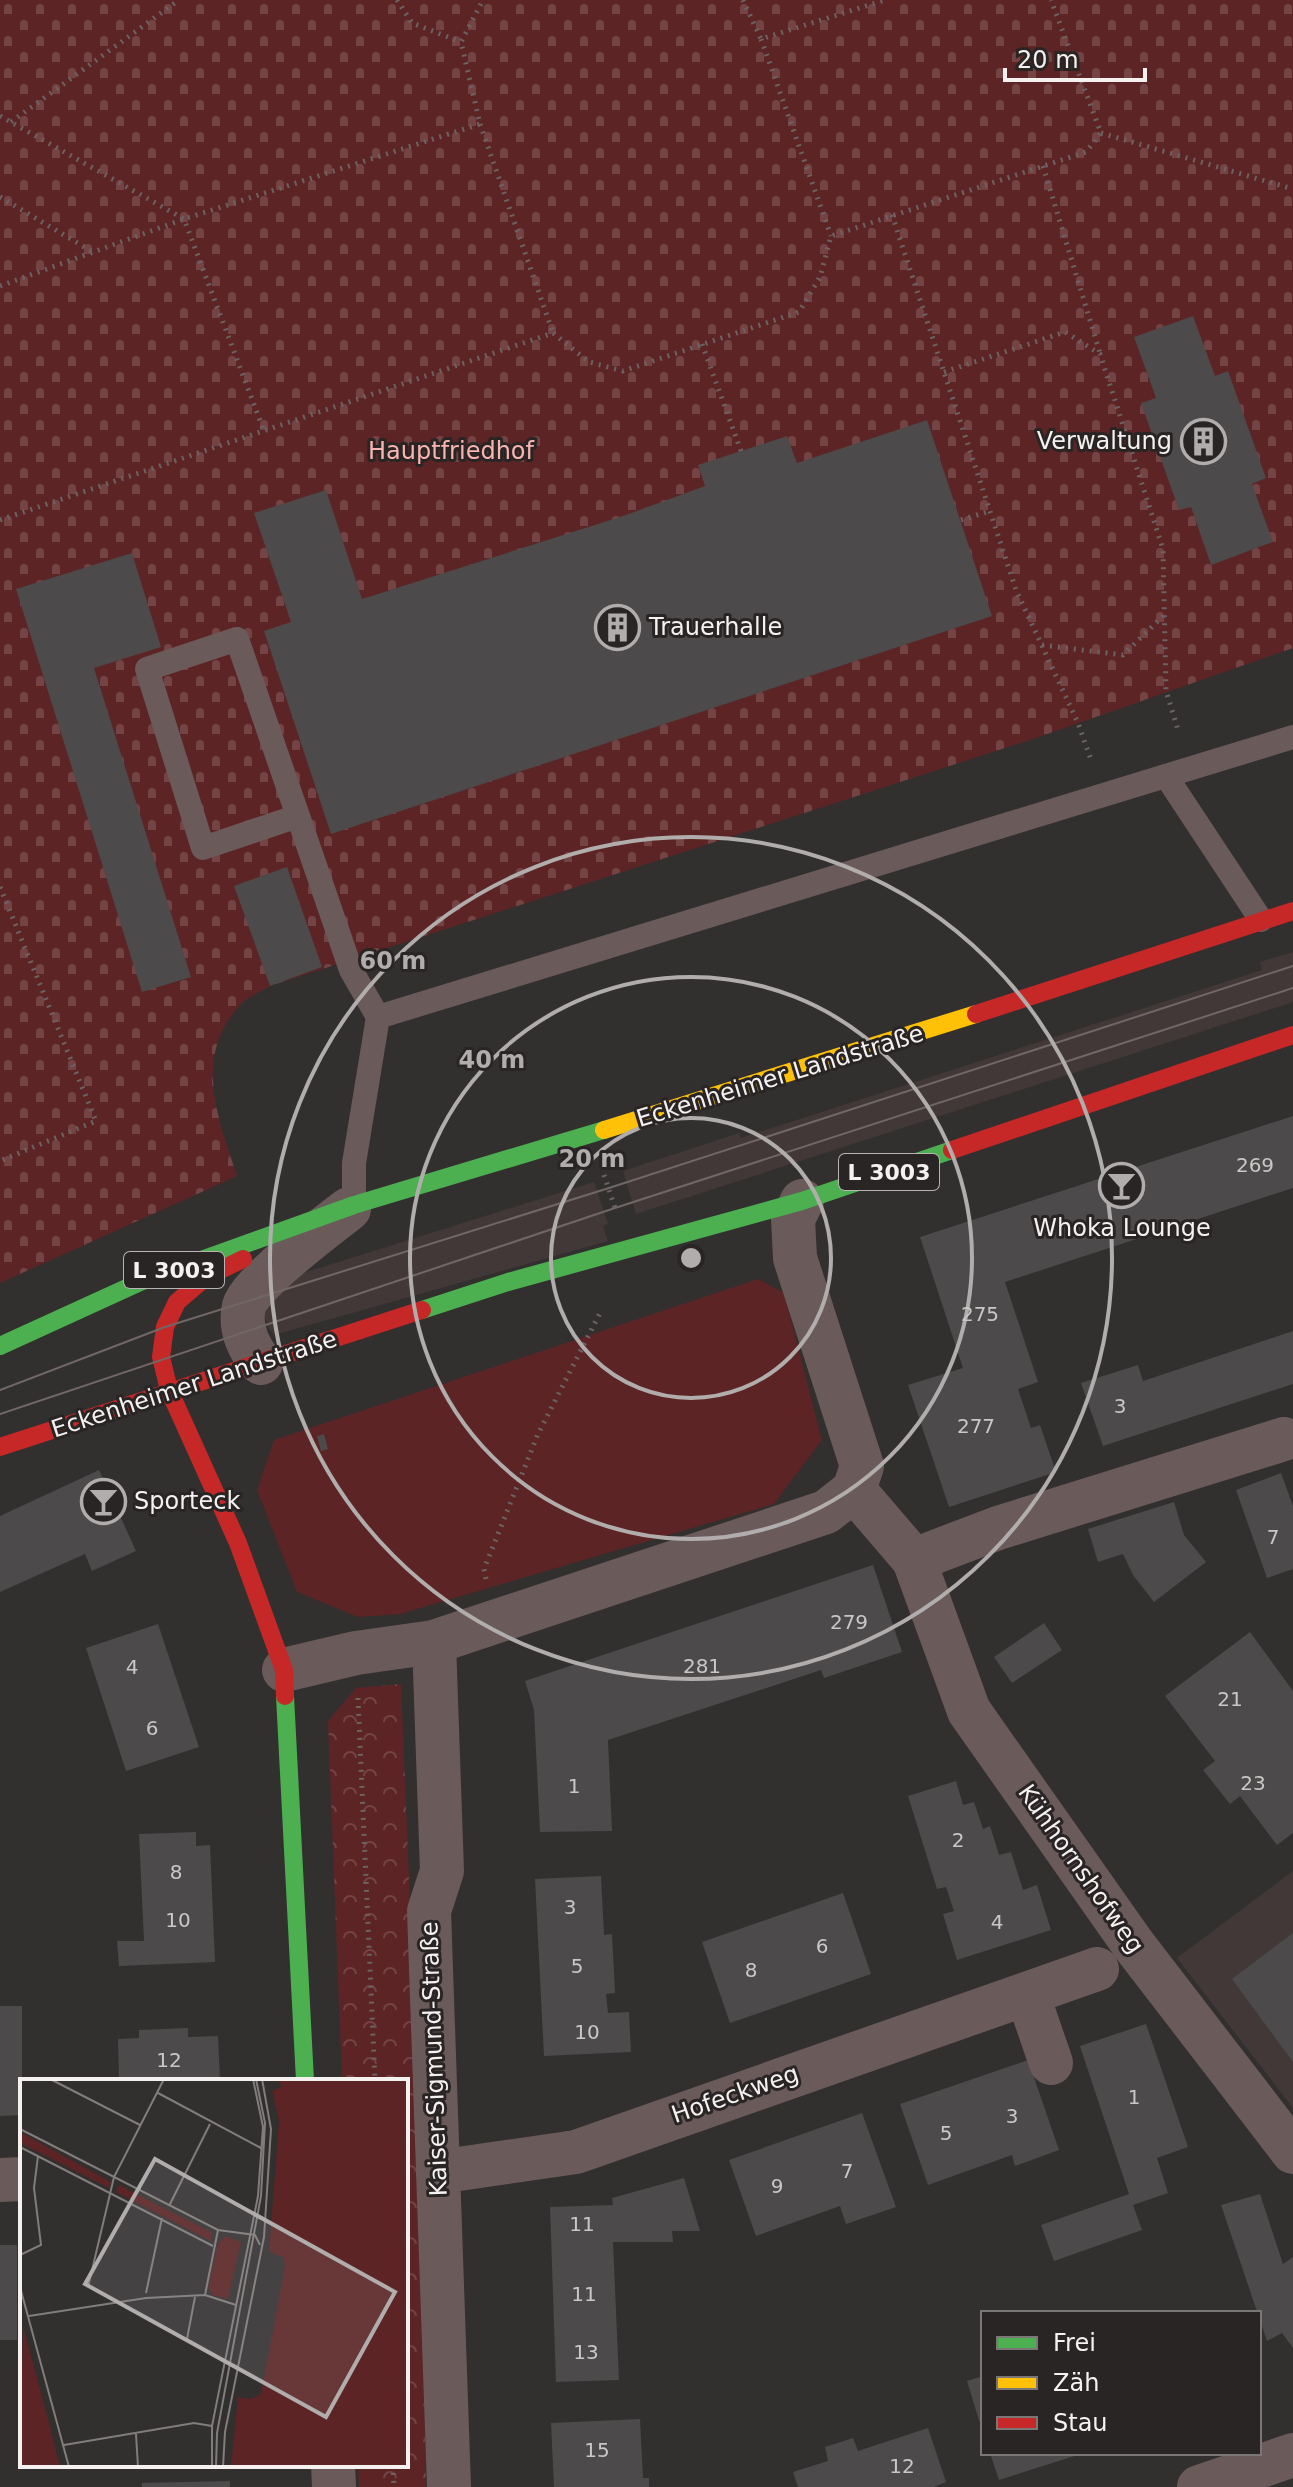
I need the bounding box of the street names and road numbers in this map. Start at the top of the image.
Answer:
street label: Eckenheimer Landstraße [633,1019,927,1133]
road number: L 3003 [839,1154,939,1190]
road number: L 3003 [124,1252,224,1288]
street label: Eckenheimer Landstraße [48,1325,340,1443]
street label: Kühhornshofweg [1012,1779,1150,1959]
street label: Kaiser-Sigmund-Straße [415,1921,453,2197]
street label: Hofeckweg [668,2059,802,2129]

